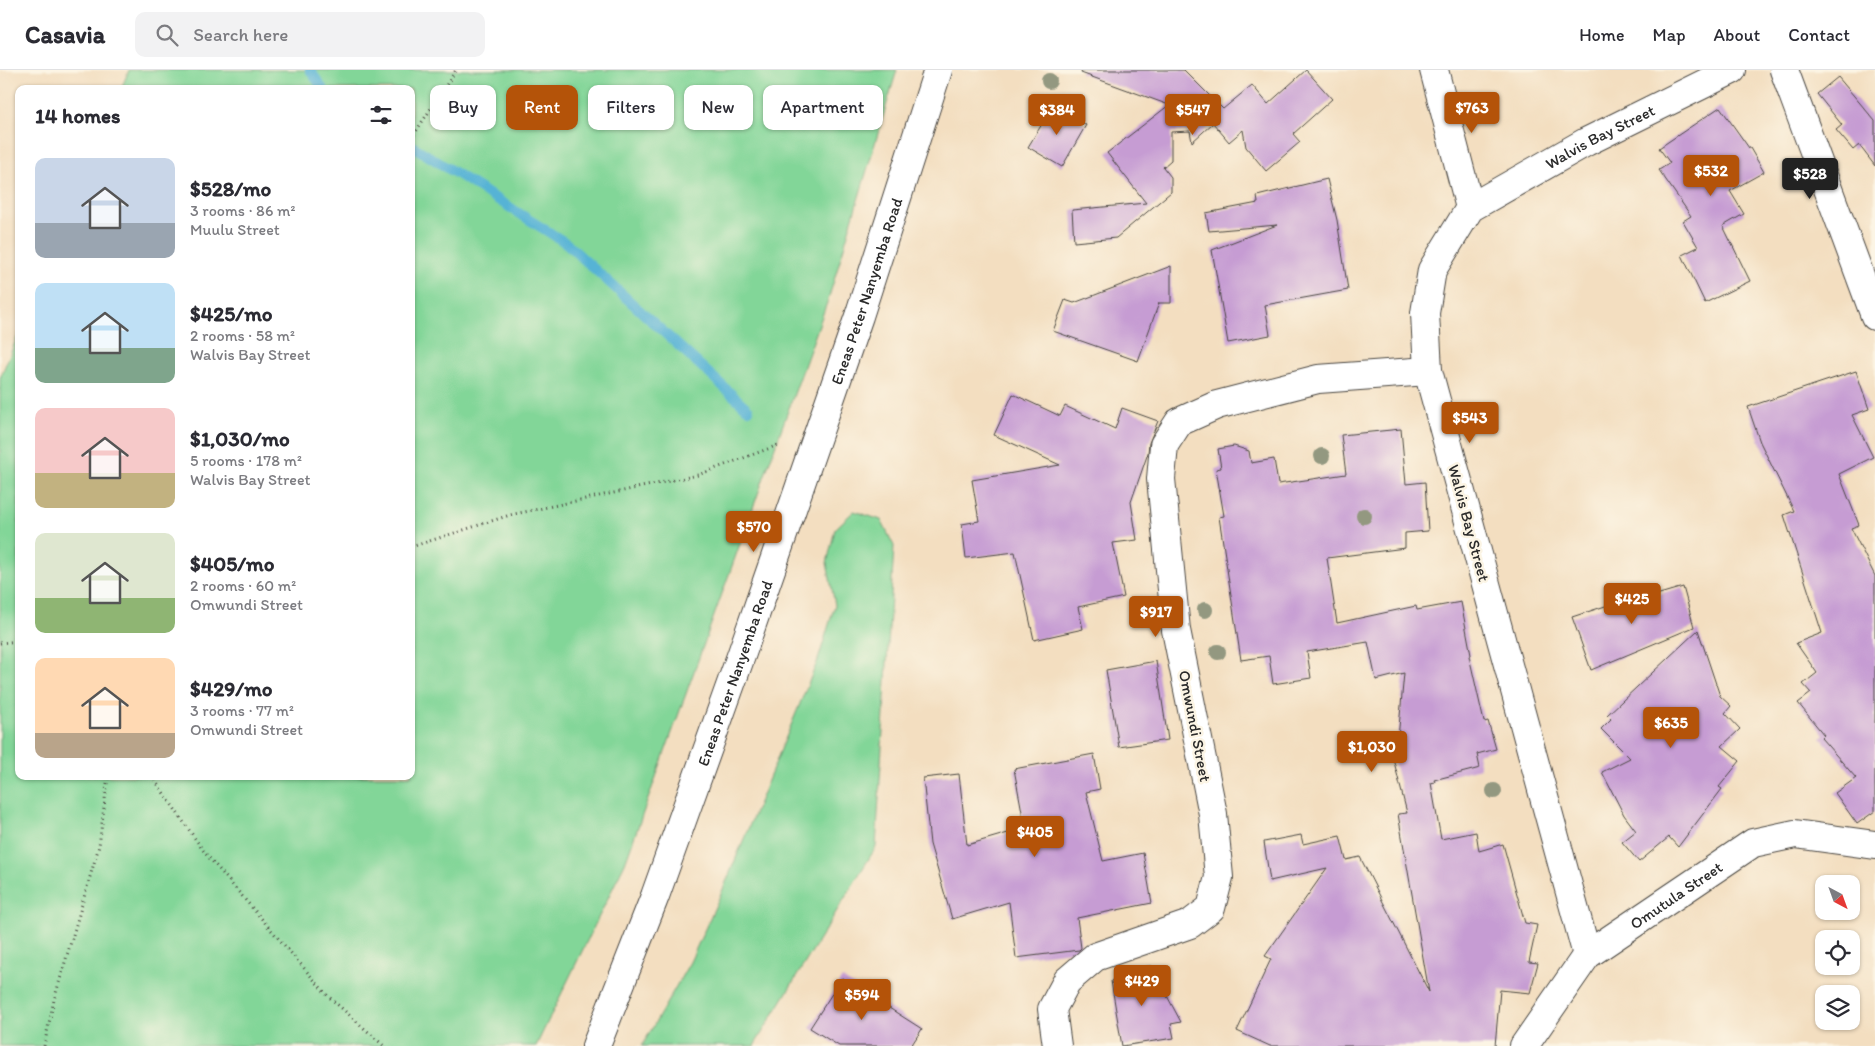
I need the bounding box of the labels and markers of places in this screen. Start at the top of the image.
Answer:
pin: $763 [1442,92,1502,134]
pin: $384 [1027,93,1087,136]
pin: $547 [1163,93,1223,136]
pin: $532 [1681,154,1741,197]
pin: $528 [1780,158,1840,200]
pin: $543 [1440,402,1500,444]
pin: $570 [724,510,784,553]
pin: $425 [1602,582,1662,625]
pin: $917 [1126,596,1186,638]
pin: $635 [1641,706,1701,749]
pin: $1,030 [1331,730,1413,773]
pin: $405 [1005,816,1065,858]
pin: $429 [1112,964,1172,1007]
pin: $594 [832,978,892,1021]

